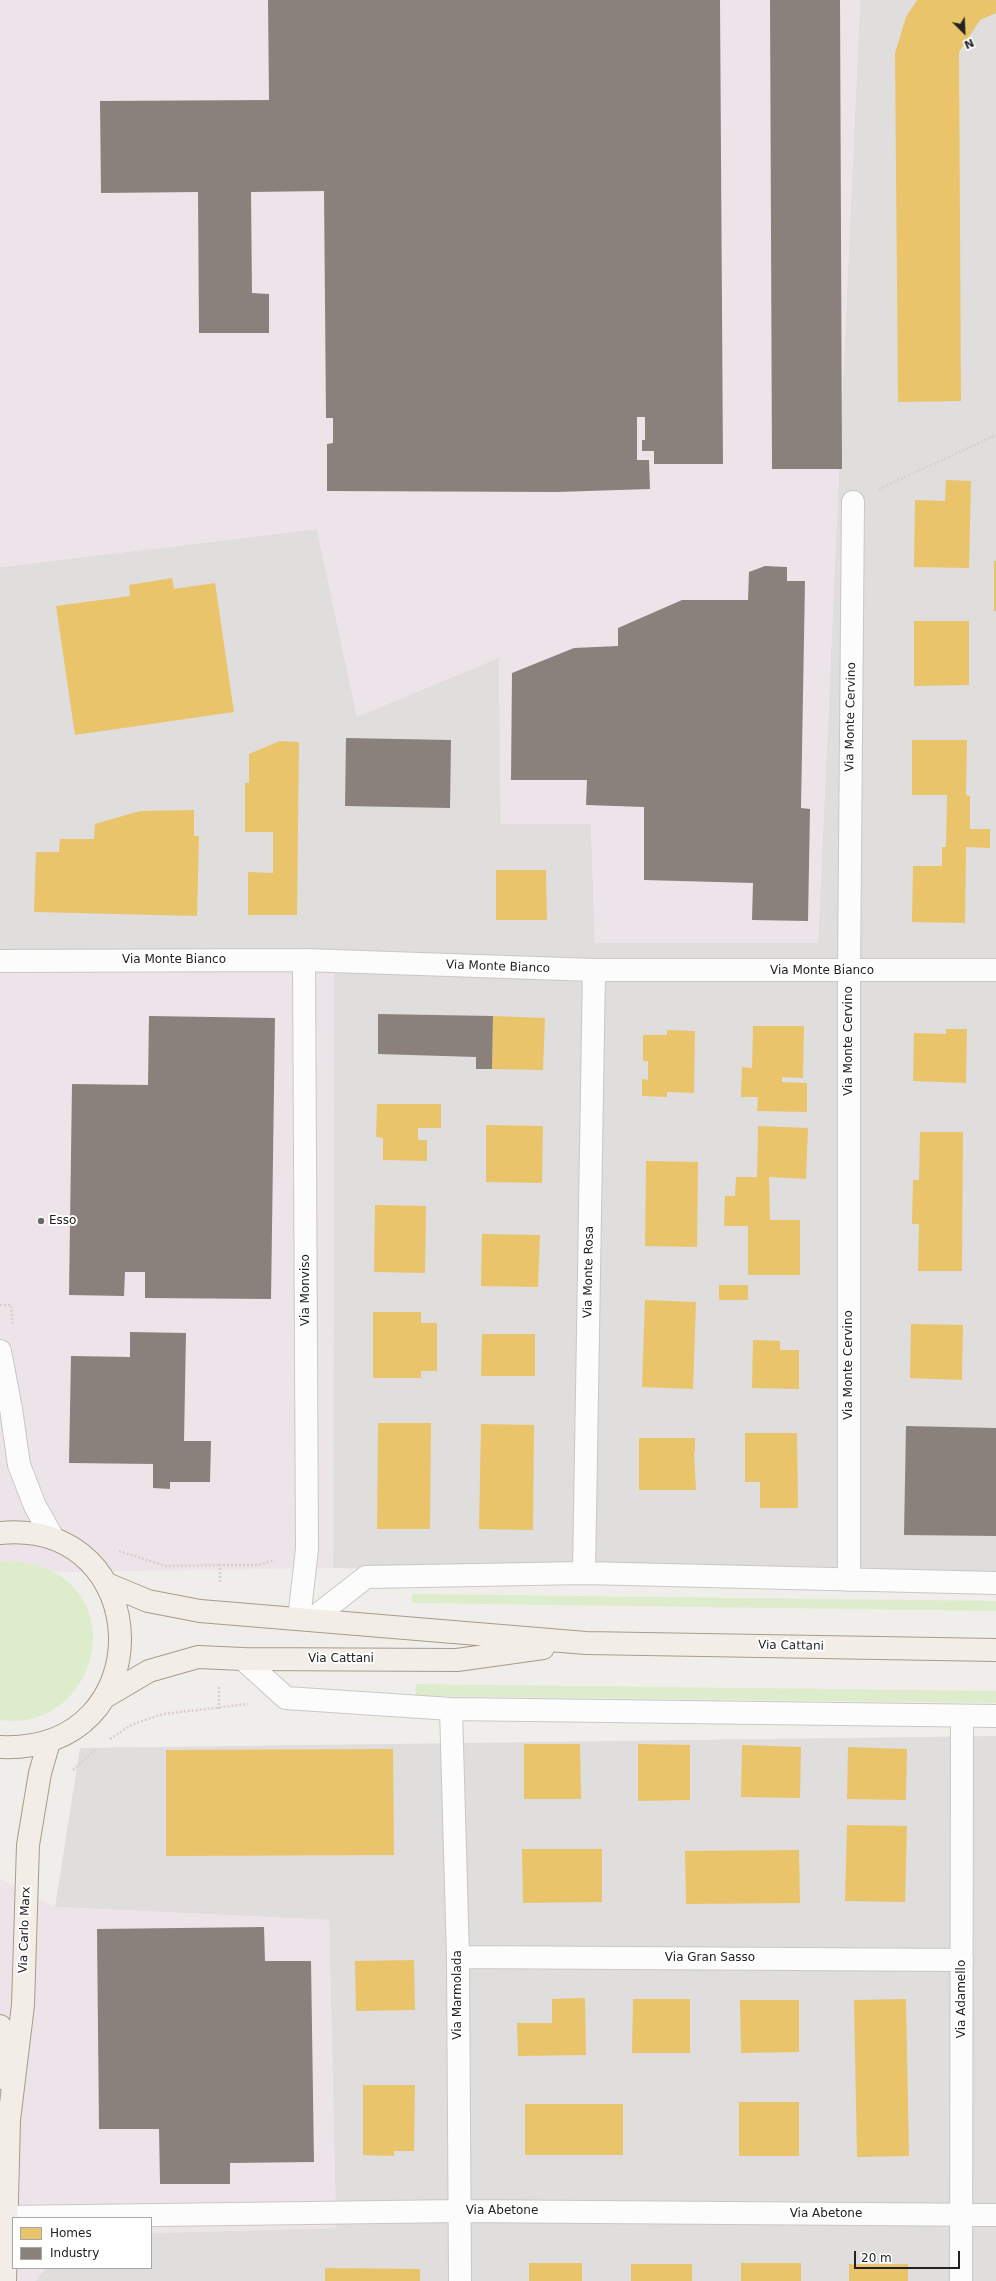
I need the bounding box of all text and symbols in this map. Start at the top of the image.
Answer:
north arrow [944,12,984,52]
text: N [962,36,976,51]
street label: Via Monte Cervino [843,662,859,772]
street label: Via Monte Bianco [122,953,226,967]
street label: Via Monte Bianco [446,958,550,976]
street label: Via Monte Bianco [770,964,874,978]
street label: Via Monte Cervino [842,986,856,1096]
place label: Esso [49,1214,76,1228]
marker: Esso [36,1216,46,1226]
street label: Via Monte Rosa [581,1226,597,1318]
street label: Via Monviso [299,1254,313,1326]
street label: Via Monte Cervino [842,1310,856,1420]
street label: Via Cattani [758,1638,824,1654]
street label: Via Cattani [308,1652,374,1666]
street label: Via Carlo Marx [16,1886,34,1974]
street label: Via Marmolada [451,1950,465,2040]
street label: Via Gran Sasso [665,1951,755,1965]
street label: Via Adamello [955,1960,969,2038]
street label: Via Abetone [466,2204,538,2218]
street label: Via Abetone [790,2207,862,2221]
legend [12,2217,152,2269]
text: Homes [50,2226,92,2240]
scale bar [856,2243,962,2269]
text: Industry [50,2246,99,2260]
text: 20 m [861,2251,892,2265]

